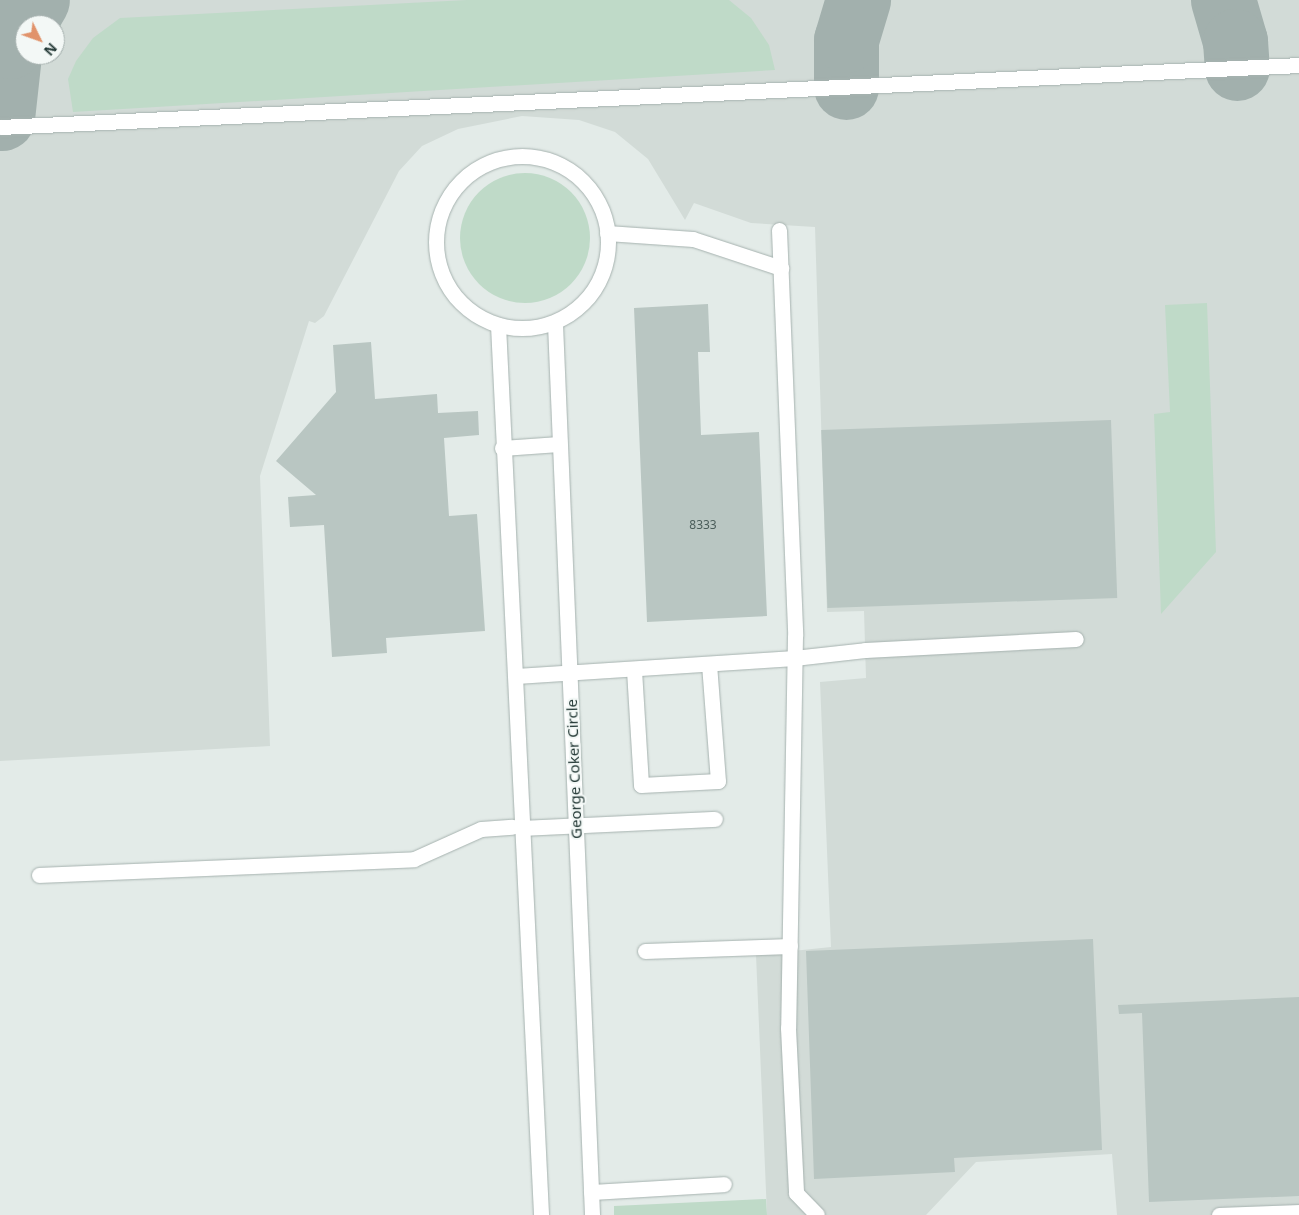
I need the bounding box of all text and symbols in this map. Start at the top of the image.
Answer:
north arrow [15,15,65,65]
text: N [40,39,62,60]
house number: 8333 [689,518,717,532]
street label: George Coker Circle [563,699,585,839]

